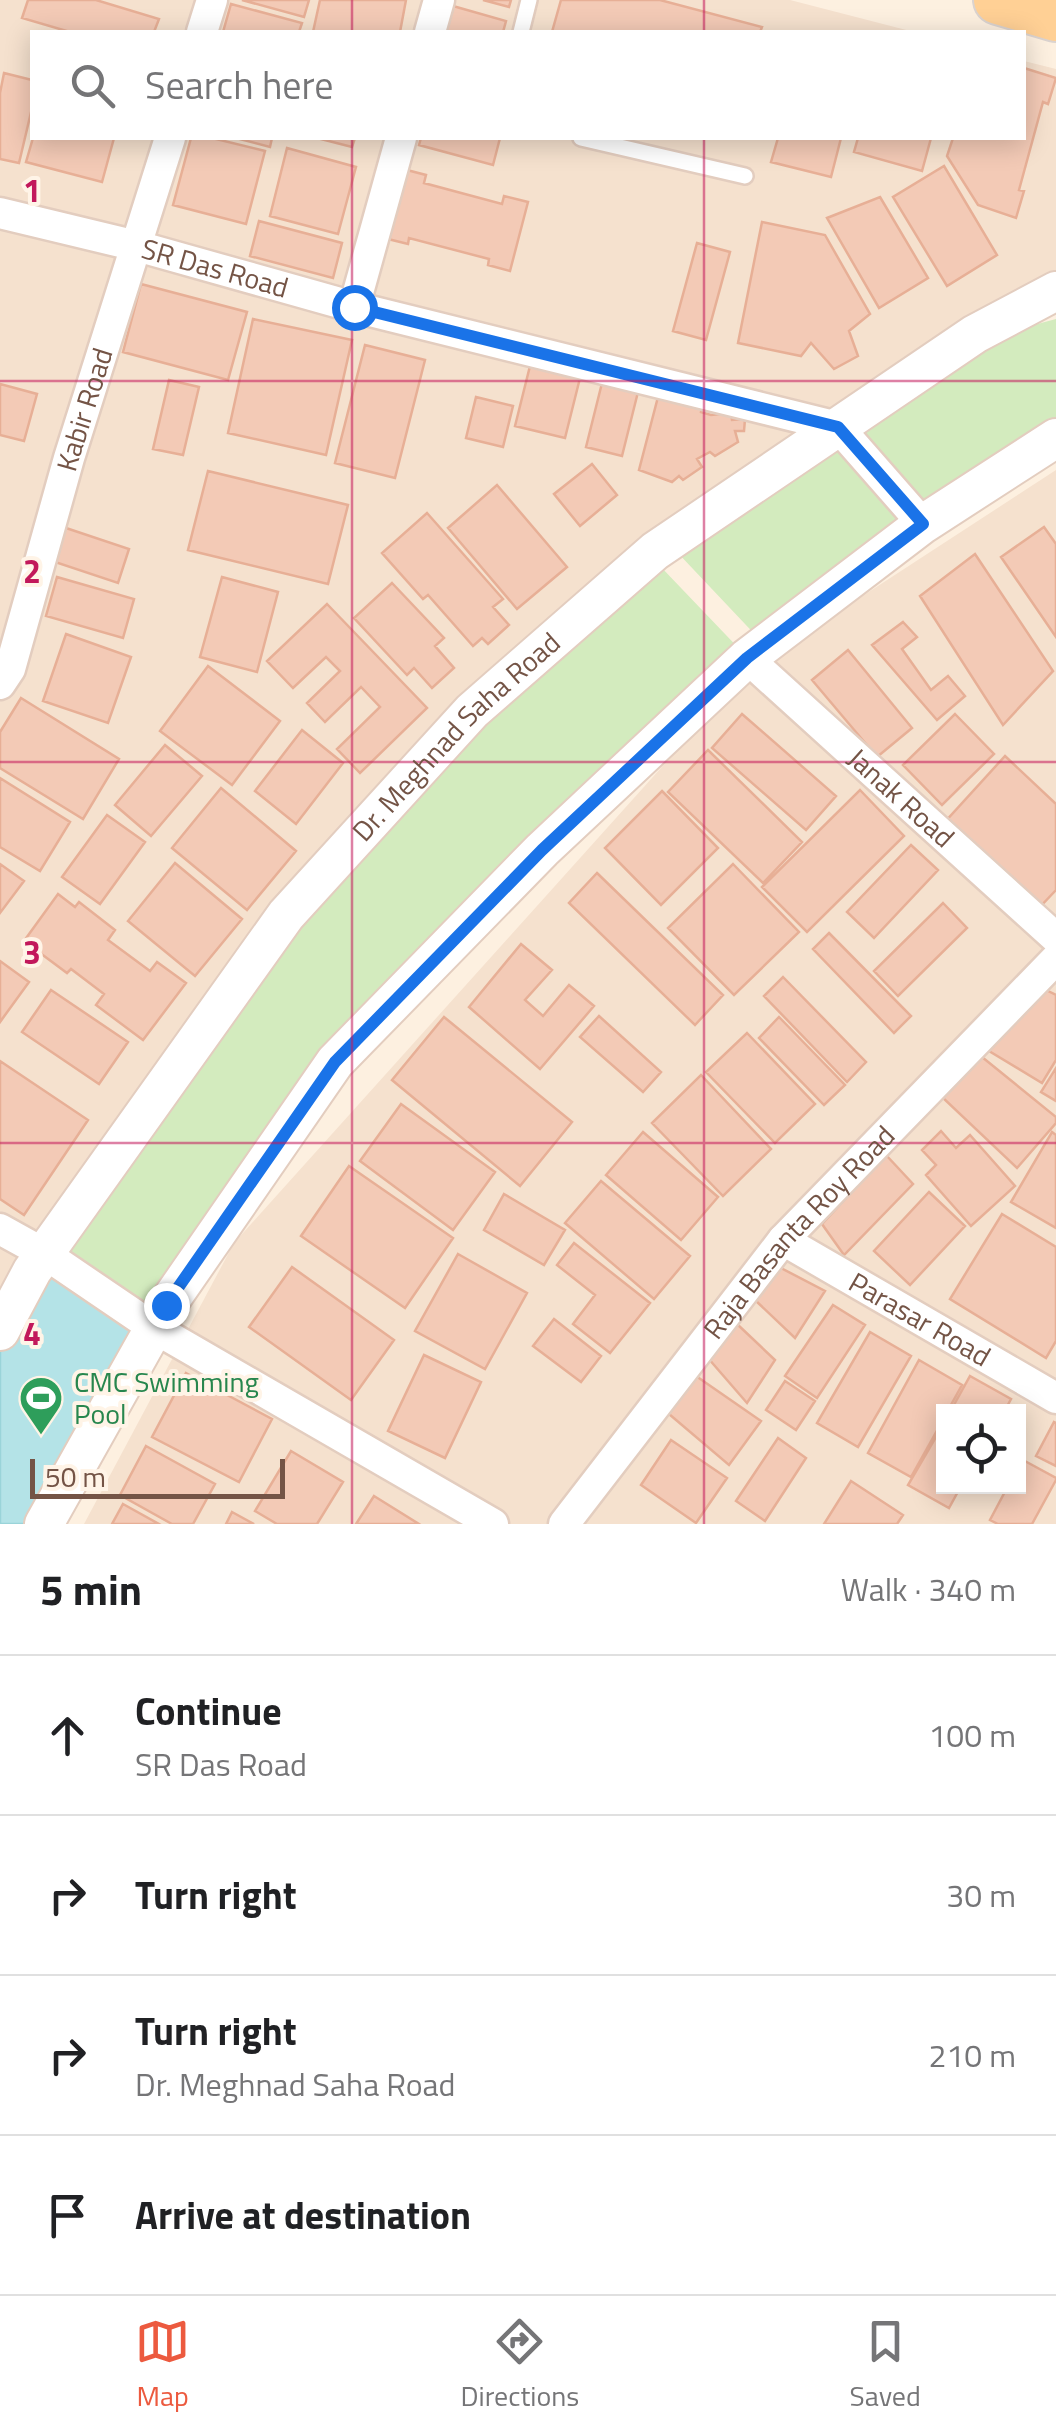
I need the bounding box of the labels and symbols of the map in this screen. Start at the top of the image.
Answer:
text: 1 [23,166,41,214]
street label: SR Das Road [137,226,293,309]
route start [332,285,378,331]
street label: Kabir Road [44,342,124,476]
text: 2 [23,547,41,595]
street label: Dr. Meghnad Saha Road [341,621,569,851]
street label: Janak Road [838,737,965,857]
text: 3 [23,928,41,976]
street label: Raja Basanta Roy Road [692,1115,905,1348]
street label: Parasar Road [841,1261,999,1377]
route end [144,1283,190,1329]
text: 4 [23,1309,41,1357]
place label: CMC Swimming Pool [74,1360,259,1435]
sports icon: CMC Swimming Pool [18,1375,64,1436]
scale bar [30,1454,285,1498]

